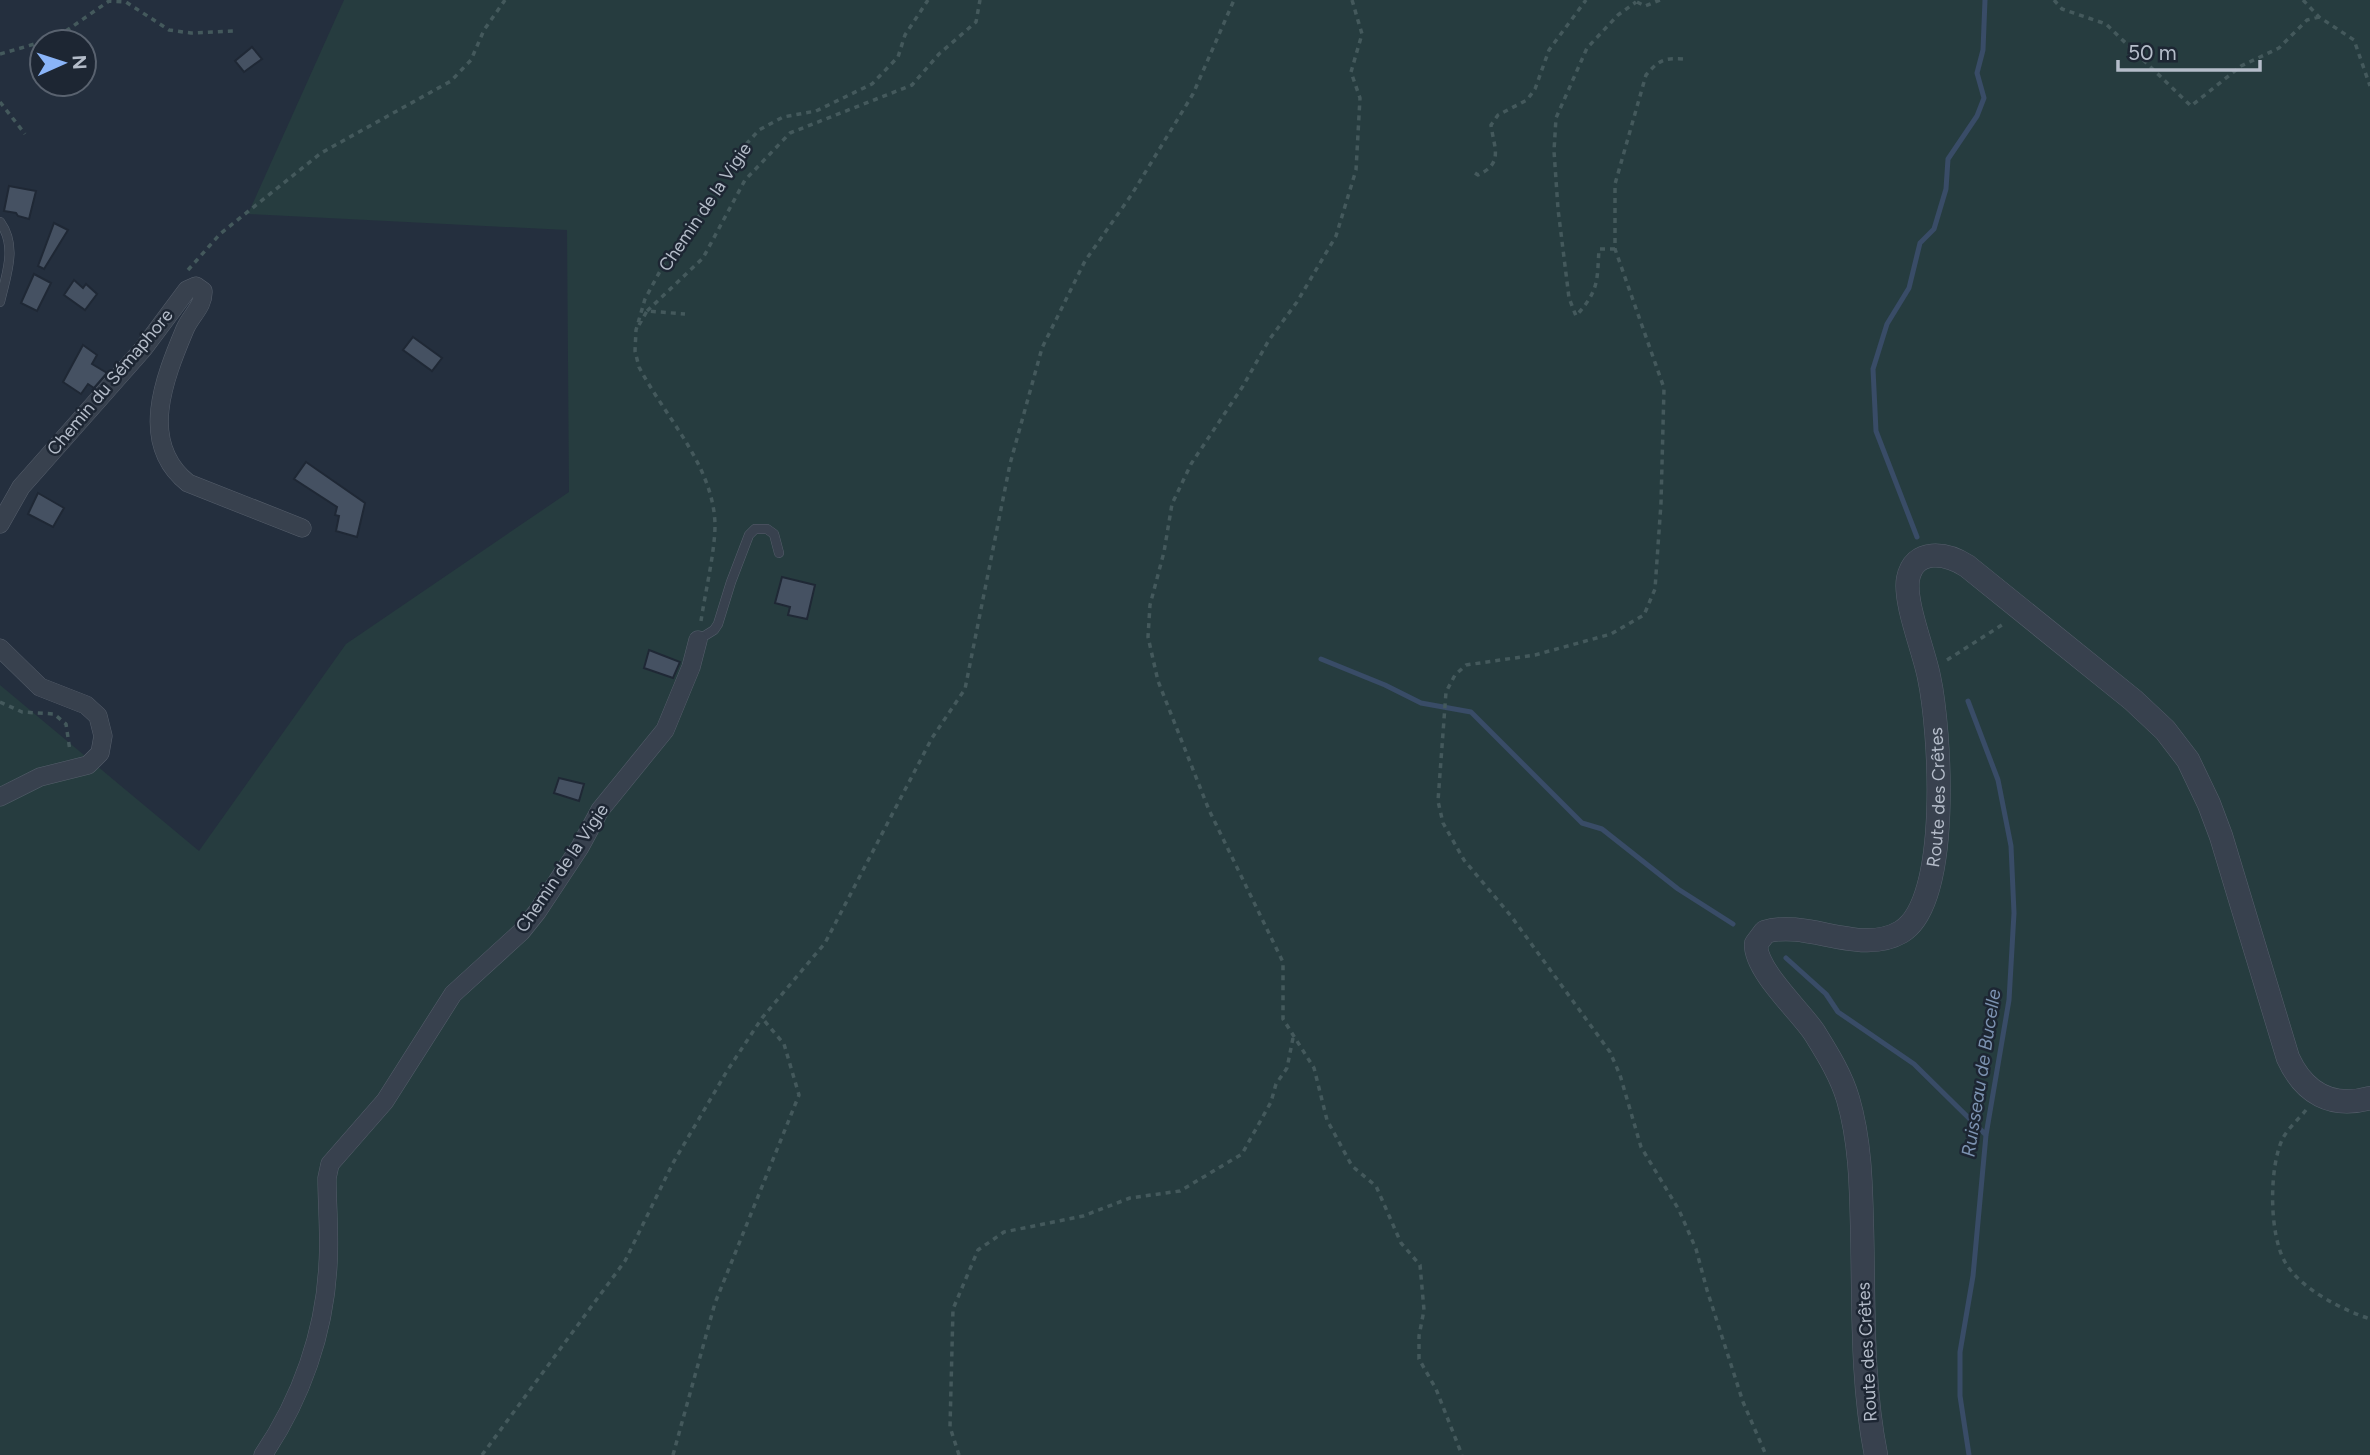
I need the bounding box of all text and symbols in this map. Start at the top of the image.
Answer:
north arrow [28,28,98,98]
scale bar [2118,28,2260,72]
text: 50 m [2128,40,2177,65]
text: N [68,54,91,70]
street label: Chemin de la Vigie [654,138,756,276]
street label: Chemin du Sémaphore [42,304,178,460]
street label: Route des Crêtes [1922,726,1950,869]
street label: Chemin de la Vigie [511,799,613,937]
water label: Ruisseau de Bucelle [1956,987,2006,1159]
street label: Route des Crêtes [1852,1282,1882,1422]

